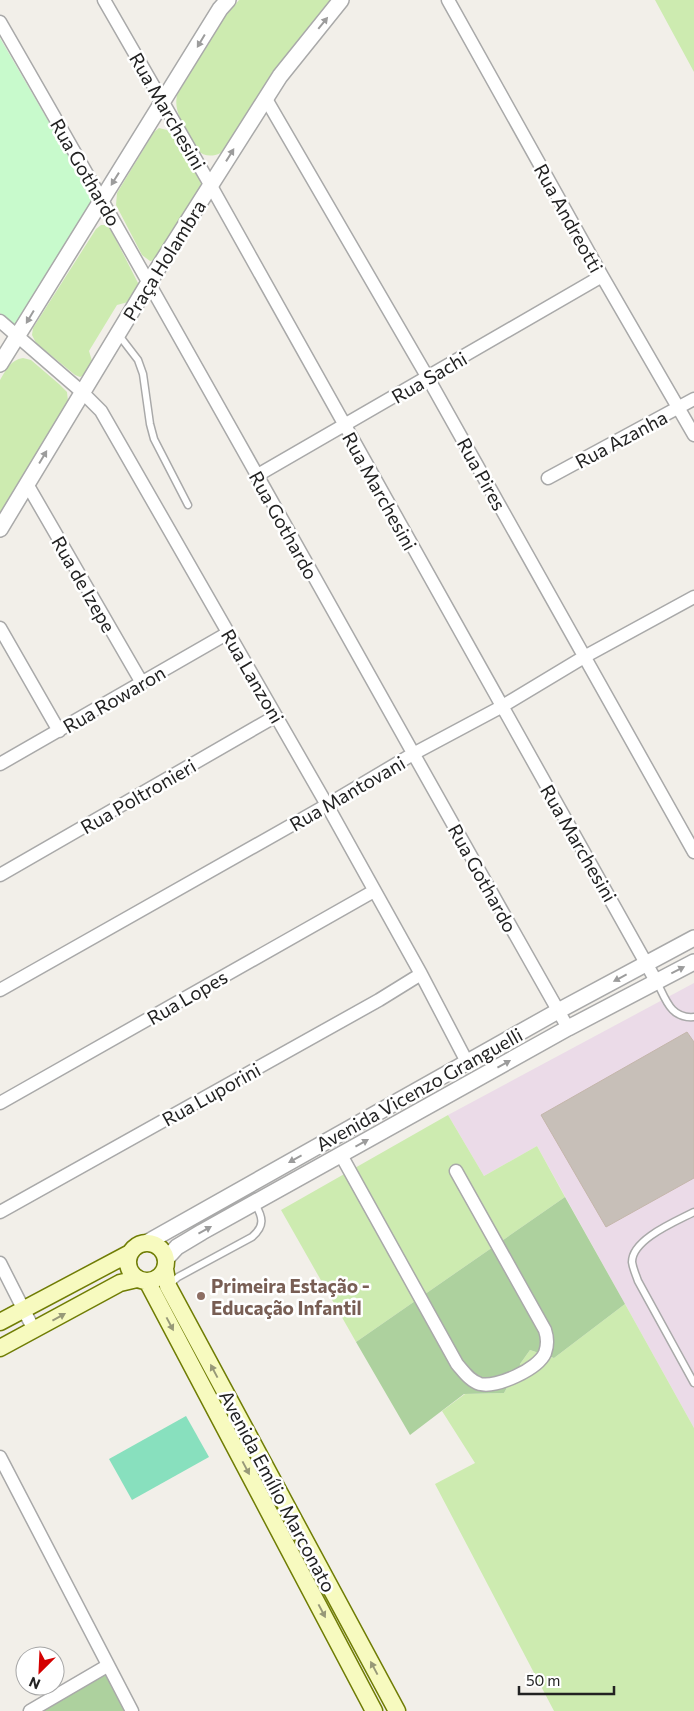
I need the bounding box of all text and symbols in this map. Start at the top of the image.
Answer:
one-way arrow [318,16,328,29]
one-way arrow [196,34,205,47]
street label: Rua Marchesini [125,48,211,174]
street label: Rua Gothardo [46,114,126,230]
one-way arrow [225,149,234,162]
street label: Rua Andreotti [530,160,608,276]
one-way arrow [111,172,120,185]
street label: Praça Holambra [118,195,210,325]
one-way arrow [25,310,34,323]
street label: Rua Sachi [387,346,471,408]
street label: Rua Azanha [571,405,671,473]
street label: Rua Marchesini [338,428,422,554]
street label: Rua Pires [453,434,511,514]
one-way arrow [38,451,47,464]
street label: Rua Gothardo [245,467,323,583]
street label: Rua de Izepe [47,532,121,636]
street label: Rua Lanzoni [217,625,289,727]
street label: Rua Rowaron [59,660,169,738]
street label: Rua Mantovani [285,751,409,835]
street label: Rua Poltronieri [76,754,200,838]
street label: Rua Marchesini [536,780,622,906]
street label: Rua Gothardo [444,820,522,936]
street label: Rua Lopes [143,965,231,1029]
one-way arrow [671,966,685,974]
one-way arrow [613,974,628,982]
street label: Avenida Vicenzo Granguelli [312,1023,526,1155]
street label: Rua Luporini [158,1057,264,1131]
one-way arrow [497,1060,512,1068]
one-way arrow [355,1139,370,1147]
one-way arrow [288,1154,301,1163]
one-way arrow [198,1226,212,1235]
place label: Primeira Estação - Educação Infantil [211,1274,370,1319]
marker: Primeira Estação - Educação Infantil [195,1290,207,1302]
one-way arrow [51,1313,66,1321]
one-way arrow [166,1317,174,1331]
one-way arrow [210,1364,218,1378]
street label: Avenida Emílio Marconato [215,1386,341,1596]
one-way arrow [242,1460,250,1475]
one-way arrow [318,1604,326,1619]
north arrow [15,1646,65,1696]
one-way arrow [370,1661,378,1675]
scale bar [519,1664,614,1696]
text: 50 m [526,1671,560,1689]
text: N [26,1673,43,1693]

